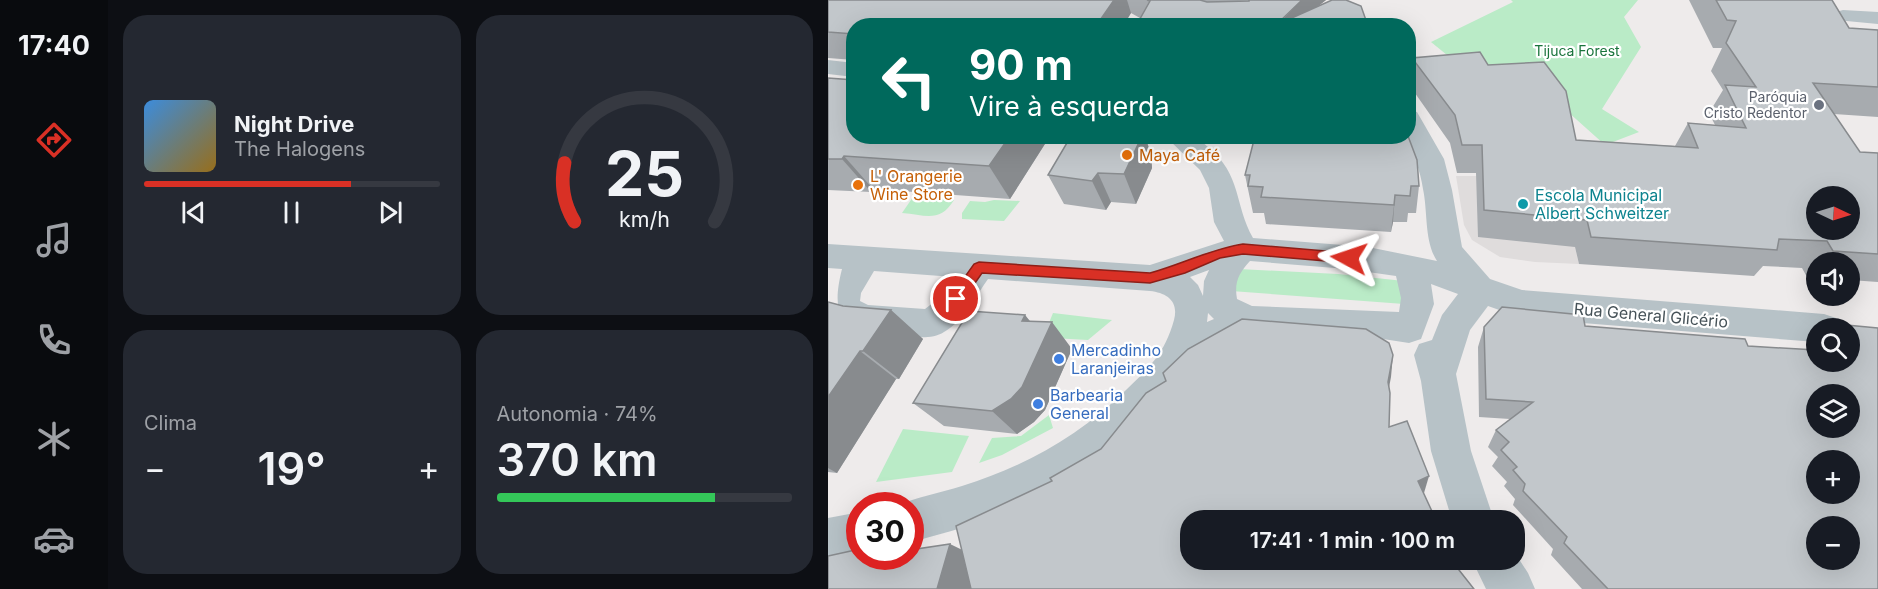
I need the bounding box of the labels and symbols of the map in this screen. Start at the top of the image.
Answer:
park label: Tijuca Forest [1534,42,1620,59]
place label: Paróquia Cristo Redentor [1704,88,1807,121]
marker: Paróquia Cristo Redentor [1812,98,1826,112]
place label: Maya Café [1139,145,1220,165]
marker: Maya Café [1120,148,1134,162]
place label: L' Orangerie Wine Store [870,166,962,204]
marker: L' Orangerie Wine Store [851,178,865,192]
place label: Escola Municipal Albert Schweitzer [1535,185,1669,223]
north arrow [1806,186,1860,240]
marker: Escola Municipal Albert Schweitzer [1516,197,1530,211]
position arrow [1317,226,1381,290]
pin [930,273,981,324]
street label: Rua General Glicério [1573,298,1729,332]
place label: Mercadinho Laranjeiras [1071,340,1161,378]
marker: Mercadinho Laranjeiras [1052,352,1066,366]
place label: Barbearia General [1050,385,1123,423]
marker: Barbearia General [1031,397,1045,411]
speed limit sign: 30 [846,492,924,570]

